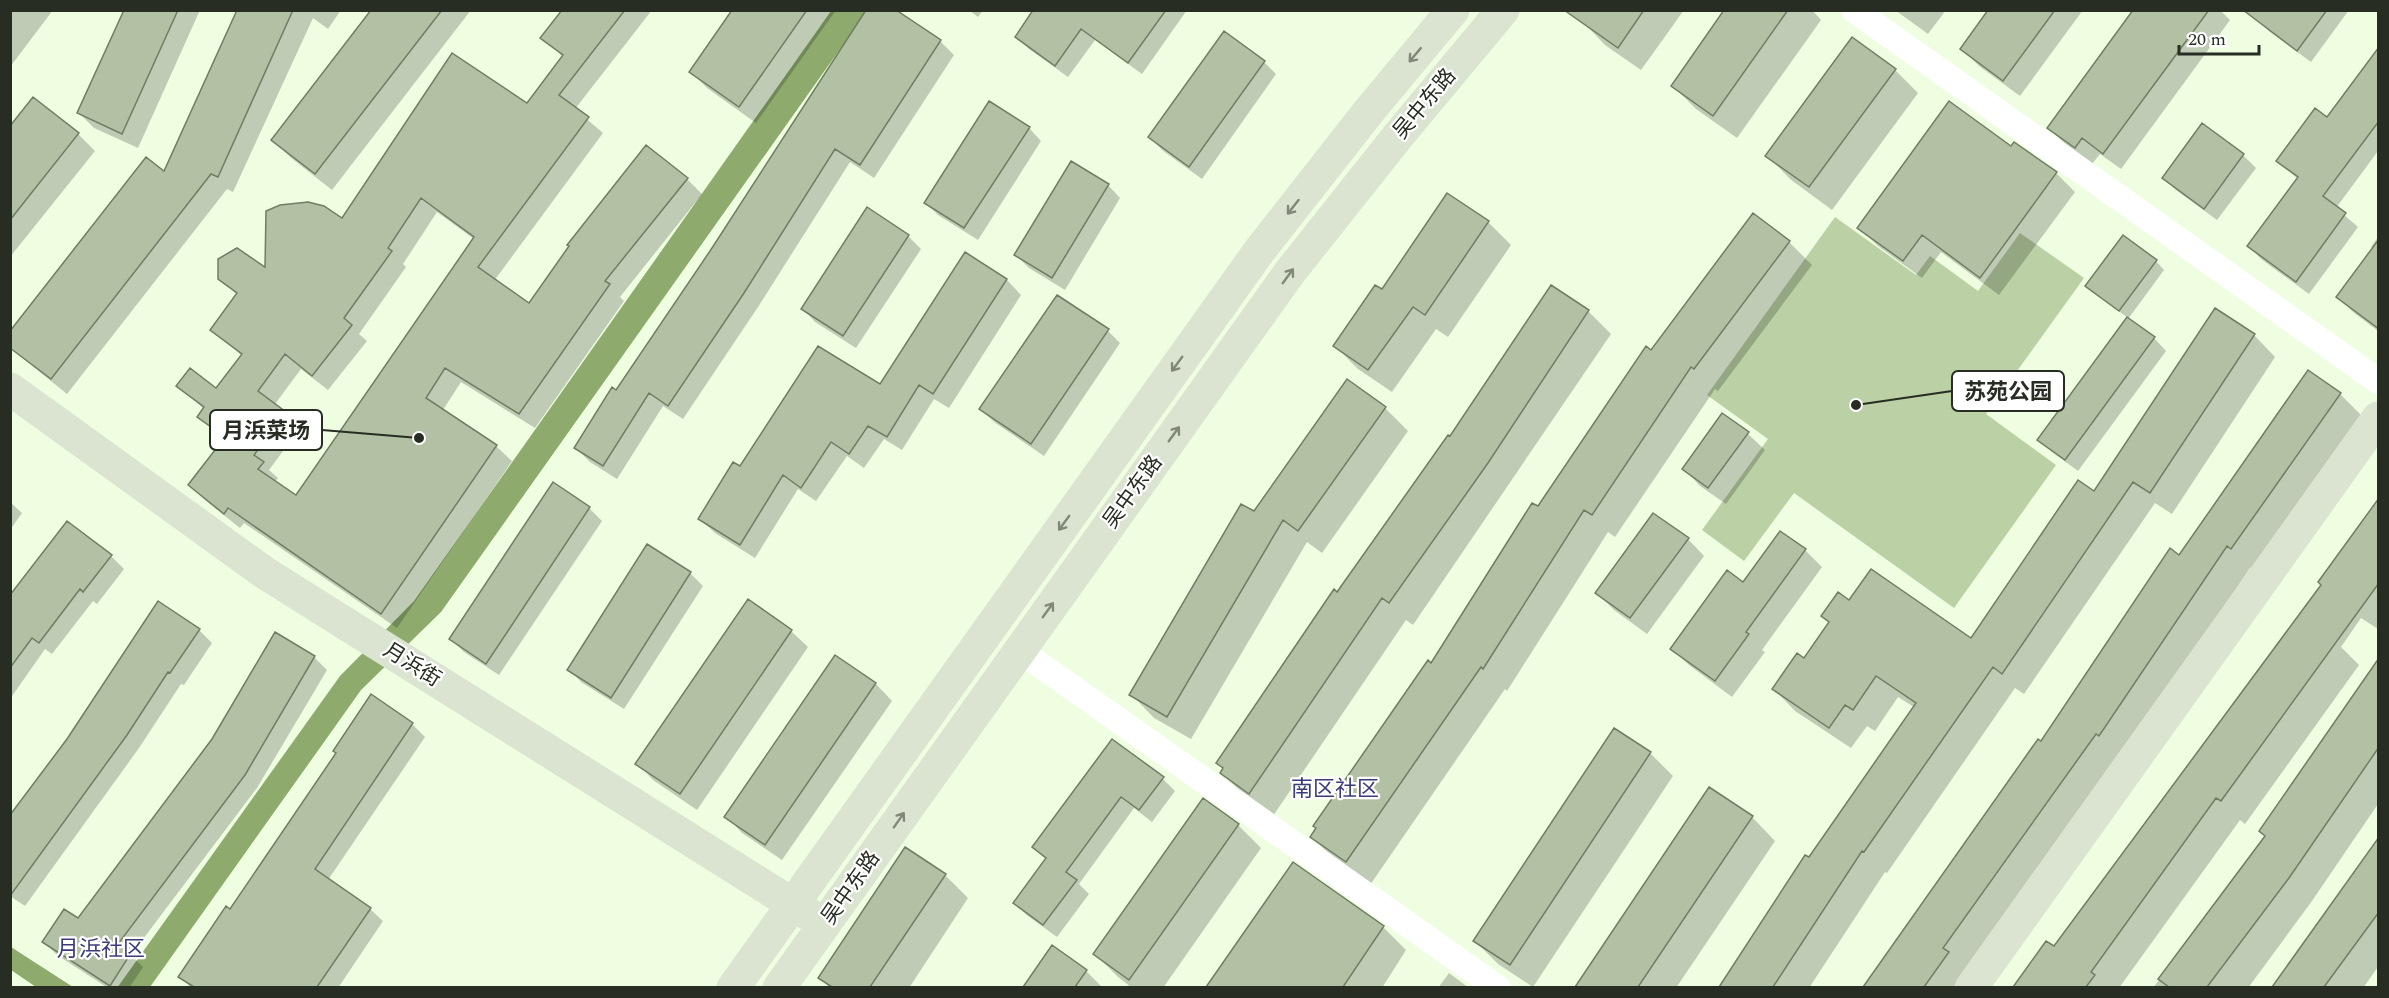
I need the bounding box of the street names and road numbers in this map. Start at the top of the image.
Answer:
street label: 吴中东路 [1386,62,1464,146]
street label: 吴中东路 [1095,449,1171,535]
street label: 月浜街 [377,635,447,695]
street label: 吴中东路 [814,844,888,932]

